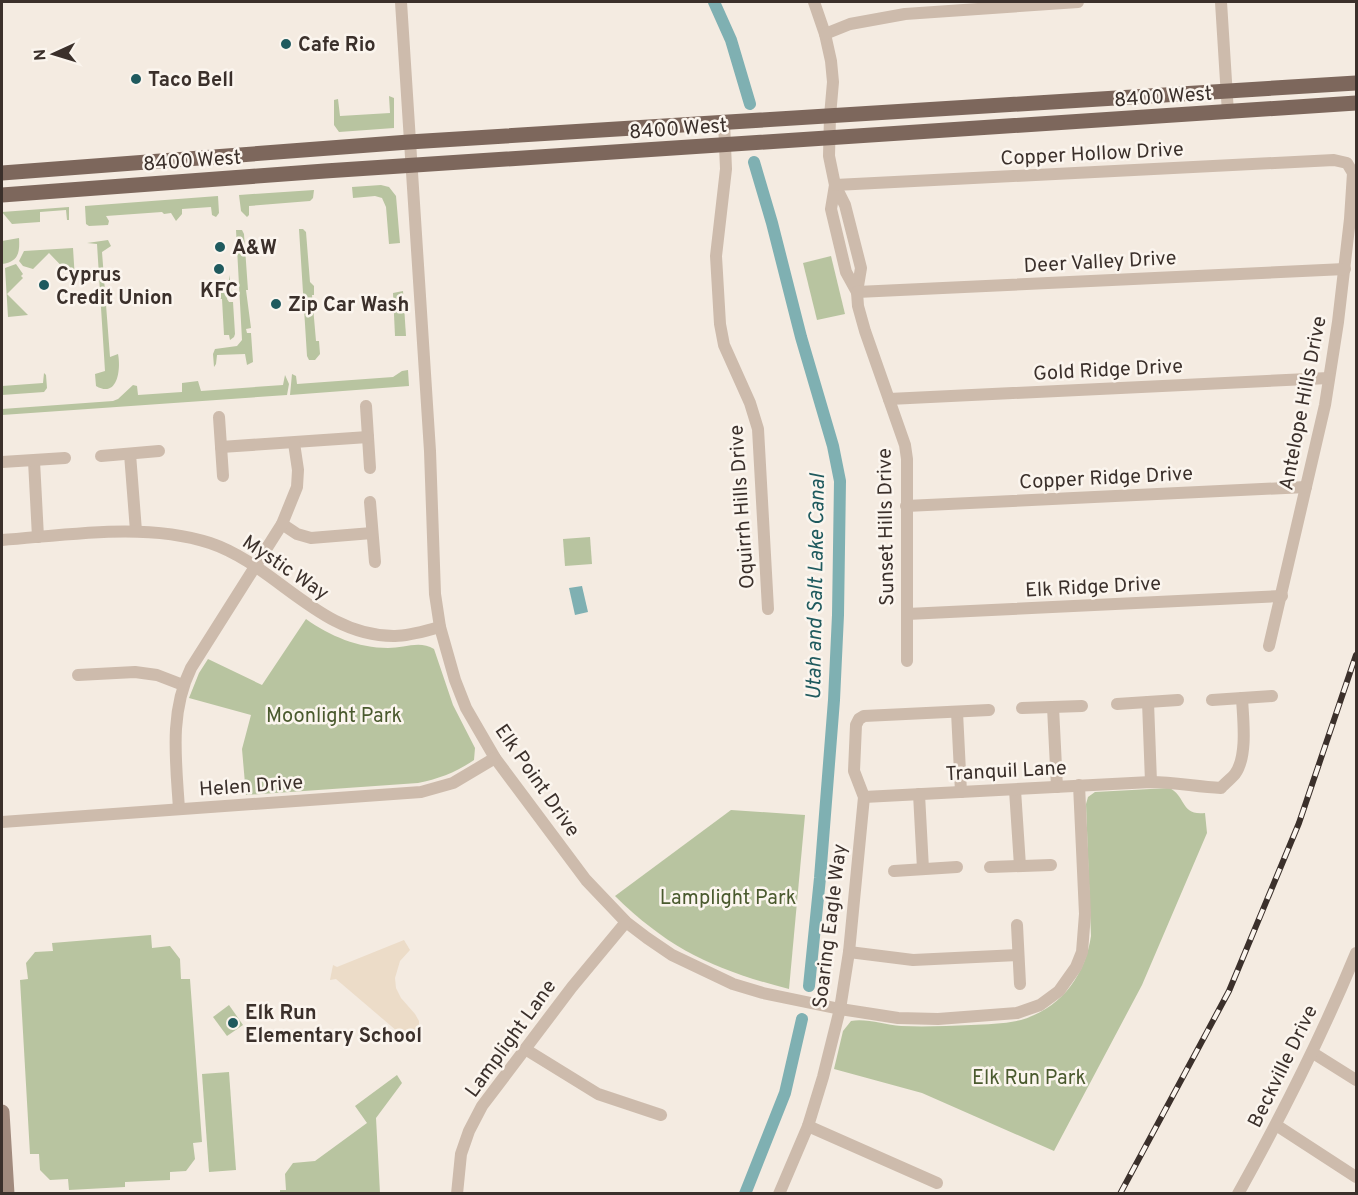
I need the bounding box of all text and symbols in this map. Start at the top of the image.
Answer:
north arrow [24,24,84,84]
place label: Cafe Rio [298,33,376,59]
marker: Cafe Rio [279,37,293,51]
text: N [31,48,51,61]
place label: Taco Bell [148,68,234,94]
marker: Taco Bell [129,72,143,86]
street label: 8400 West [1113,82,1213,114]
street label: 8400 West [628,114,728,146]
street label: Copper Hollow Drive [1000,137,1184,173]
street label: 8400 West [142,146,242,178]
place label: A&W [232,236,277,262]
marker: A&W [213,240,227,254]
street label: Deer Valley Drive [1023,246,1177,280]
marker: KFC [212,262,226,276]
place label: Cyprus Credit Union [56,263,173,312]
marker: Cyprus Credit Union [37,278,51,292]
place label: KFC [200,279,238,305]
place label: Zip Car Wash [288,293,409,319]
marker: Zip Car Wash [269,297,283,311]
street label: Antelope Hills Drive [1274,314,1334,493]
street label: Gold Ridge Drive [1033,354,1184,388]
street label: Oquirrh Hills Drive [724,424,762,590]
street label: Sunset Hills Drive [873,448,901,606]
street label: Copper Ridge Drive [1019,461,1194,497]
water label: Utah and Salt Lake Canal [801,472,832,700]
street label: Mystic Way [236,530,333,607]
street label: Elk Ridge Drive [1024,571,1162,605]
park label: Moonlight Park [266,704,402,730]
street label: Elk Point Drive [488,720,585,843]
street label: Tranquil Lane [945,756,1067,788]
street label: Helen Drive [198,770,304,804]
street label: Soaring Eagle Way [808,842,854,1010]
park label: Lamplight Park [660,886,796,912]
street label: Lamplight Lane [460,975,563,1103]
place label: Elk Run Elementary School [245,1001,422,1050]
street label: Beckville Drive [1243,1001,1325,1133]
marker: Elk Run Elementary School [226,1016,240,1030]
park label: Elk Run Park [972,1066,1086,1092]

